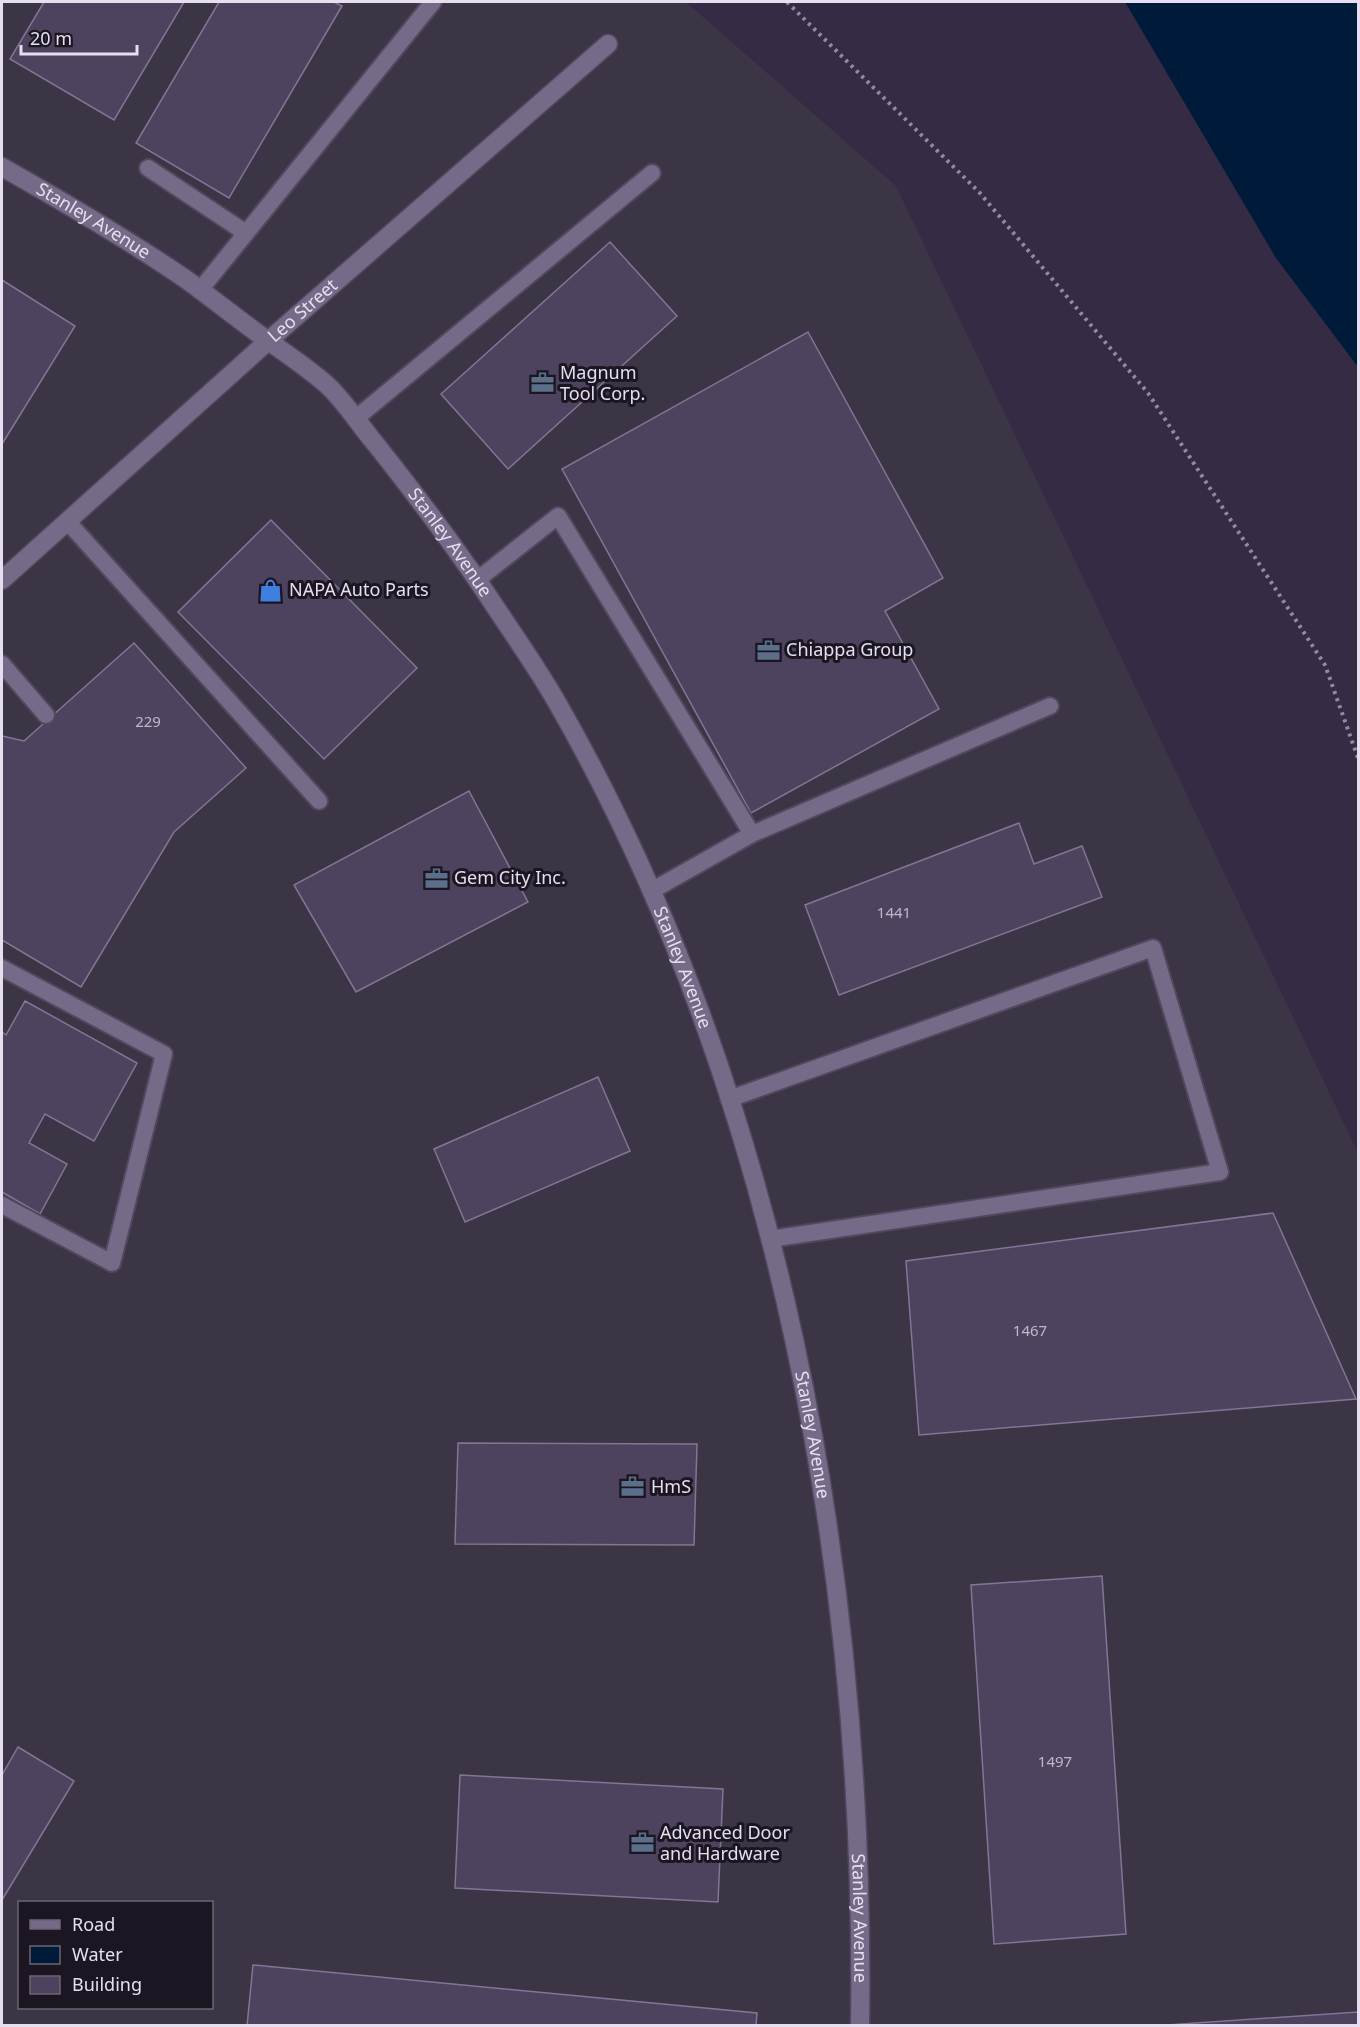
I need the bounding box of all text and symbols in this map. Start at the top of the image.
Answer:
scale bar [21,18,136,56]
text: 20 m [30,26,72,50]
street label: Stanley Avenue [32,176,155,264]
street label: Leo Street [262,273,342,347]
place label: Magnum Tool Corp. [560,360,645,405]
office icon: Magnum Tool Corp. [529,370,555,396]
street label: Stanley Avenue [403,483,498,601]
shop icon: NAPA Auto Parts [258,577,284,603]
place label: NAPA Auto Parts [289,577,429,601]
office icon: Chiappa Group [755,637,781,663]
place label: Chiappa Group [786,637,913,661]
house number: 229 [135,711,161,731]
office icon: Gem City Inc. [423,865,449,891]
place label: Gem City Inc. [454,865,566,889]
street label: Stanley Avenue [649,902,718,1032]
house number: 1441 [877,902,911,922]
house number: 1467 [1013,1320,1047,1340]
street label: Stanley Avenue [790,1369,836,1500]
office icon: HmS [620,1474,646,1500]
place label: HmS [651,1474,691,1498]
house number: 1497 [1038,1751,1072,1771]
place label: Advanced Door and Hardware [660,1820,790,1865]
office icon: Advanced Door and Hardware [629,1830,655,1856]
street label: Stanley Avenue [847,1853,873,1983]
legend [18,1901,213,2009]
text: Road [72,1912,115,1936]
text: Water [72,1942,123,1966]
text: Building [72,1972,142,1996]

